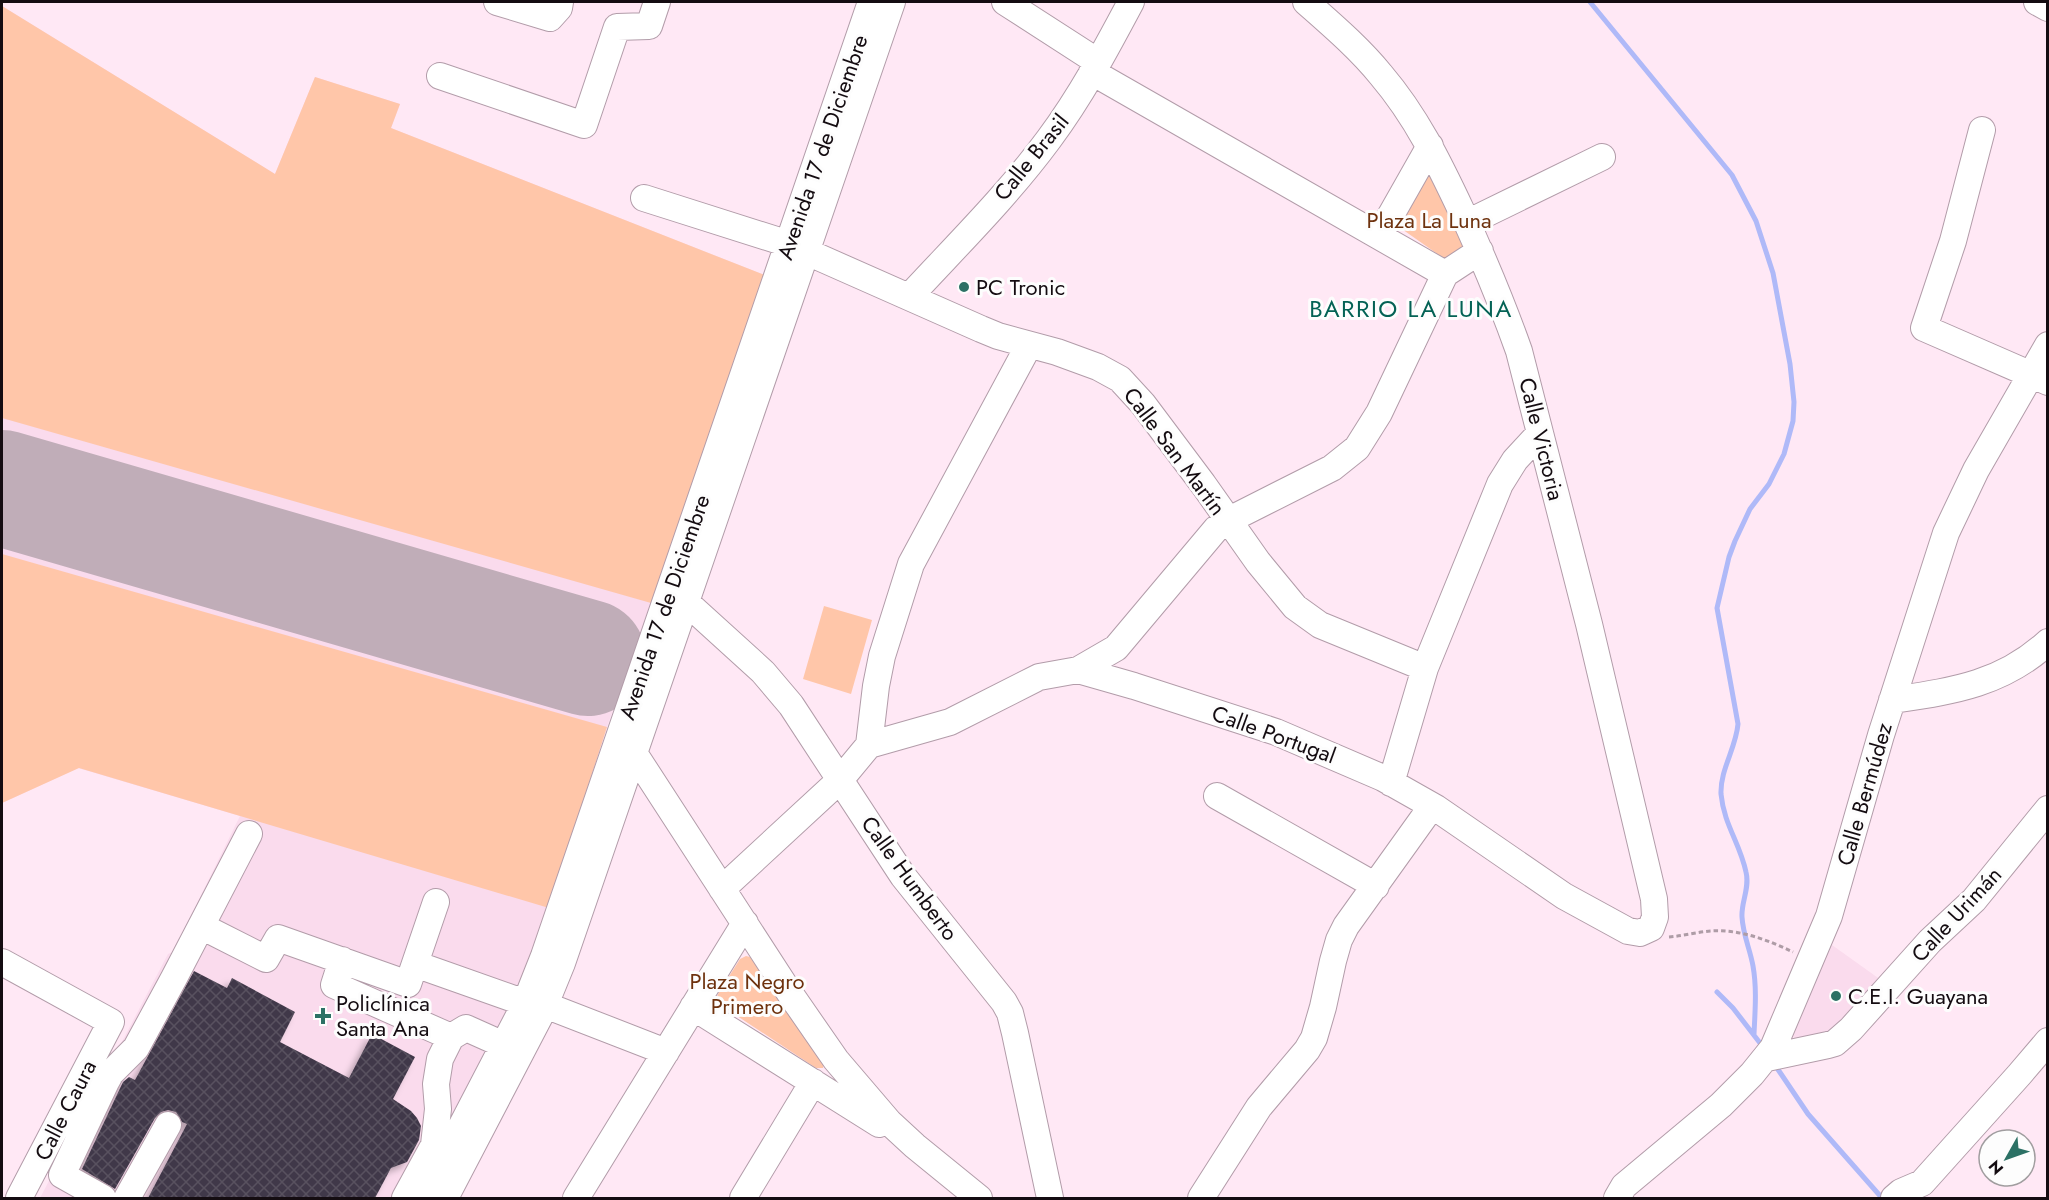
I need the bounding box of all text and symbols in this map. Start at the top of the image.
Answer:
street label: Avenida 17 de Diciembre [768,30,876,264]
street label: Calle Brasil [986,107,1076,207]
park label: Plaza La Luna [1366,204,1492,236]
place label: PC Tronic [976,271,1065,303]
marker: PC Tronic [957,280,971,294]
district label: BARRIO LA LUNA [1309,291,1513,326]
street label: Calle Victoria [1511,374,1573,504]
street label: Calle San Martín [1116,380,1234,522]
street label: Avenida 17 de Diciembre [610,490,718,724]
street label: Calle Portugal [1208,697,1340,771]
street label: Calle Bermúdez [1828,719,1900,869]
street label: Calle Humberto [854,809,966,947]
street label: Calle Urimán [1903,859,2009,969]
park label: Plaza Negro Primero [689,965,805,1022]
place label: C.E.I. Guayana [1848,980,1988,1012]
place label: Policlínica Santa Ana [336,987,430,1044]
marker: C.E.I. Guayana [1829,989,1843,1003]
marker: Policlínica Santa Ana [314,1007,332,1025]
street label: Calle Caura [26,1054,104,1166]
north arrow [1977,1128,2037,1188]
text: N [1983,1155,2009,1180]

